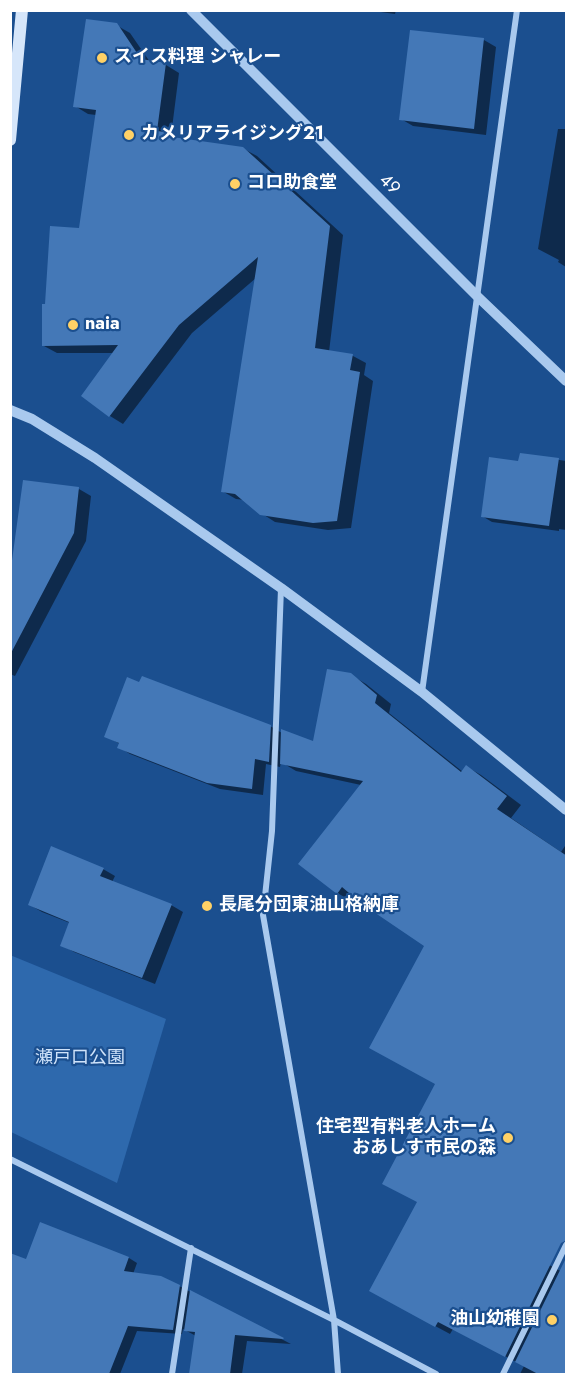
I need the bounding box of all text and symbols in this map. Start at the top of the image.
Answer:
place label: スイス料理 シャレー [114,47,281,69]
marker: スイス料理 シャレー [95,51,109,65]
place label: カメリアライジング21 [141,124,324,146]
marker: カメリアライジング21 [122,128,136,142]
street label: 49 [374,170,404,200]
place label: コロ助食堂 [247,173,337,195]
marker: コロ助食堂 [228,177,242,191]
place label: naia [85,314,120,336]
marker: naia [66,318,80,332]
place label: 長尾分団東油山格納庫 [219,895,399,917]
marker: 長尾分団東油山格納庫 [200,899,214,913]
park label: 瀬戸口公園 [35,1048,125,1070]
place label: 住宅型有料老人ホーム おあしす市民の森 [316,1117,496,1160]
marker: 住宅型有料老人ホーム おあしす市民の森 [501,1131,515,1145]
place label: 油山幼稚園 [450,1309,540,1331]
marker: 油山幼稚園 [545,1313,559,1327]

